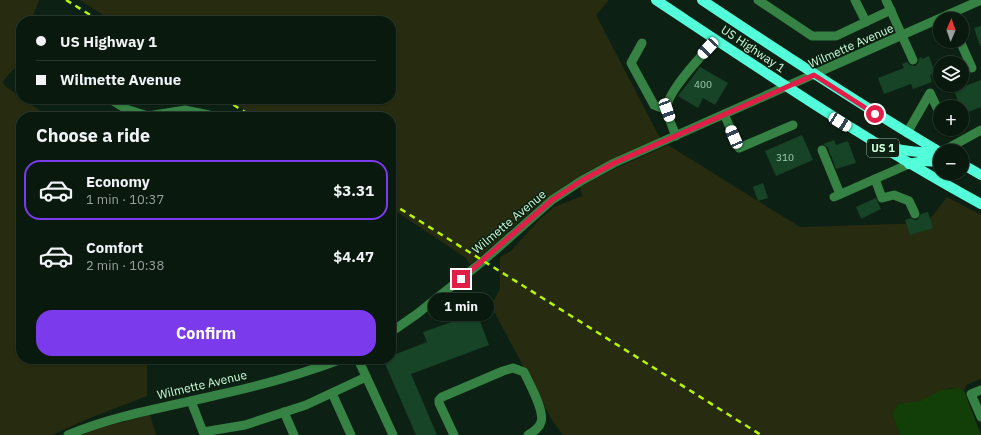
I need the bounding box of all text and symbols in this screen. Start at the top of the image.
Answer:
north arrow [933,12,969,48]
map controls [933,12,969,180]
street label: Wilmette Avenue [806,20,896,71]
street label: US Highway 1 [718,22,788,75]
text: US Highway 1 [60,32,157,51]
car [695,35,721,61]
button: layers [933,56,969,92]
text: Wilmette Avenue [60,70,181,89]
house number: 400 [694,78,712,91]
car [657,97,677,123]
button: + [933,100,969,136]
route start [866,105,884,123]
car [827,111,853,133]
text: Choose a ride [36,124,150,147]
car [724,124,744,150]
road number: US 1 [867,139,899,157]
button: − [933,144,969,180]
house number: 310 [776,151,794,164]
icon: car [38,172,74,208]
text: Economy [86,172,150,191]
text: $3.31 [333,181,374,200]
street label: Wilmette Avenue [469,186,549,257]
text: 1 min · 10:37 [86,191,164,208]
icon: car [38,238,74,274]
text: Comfort [86,238,143,257]
text: $4.47 [333,247,374,266]
text: 2 min · 10:38 [86,257,164,274]
route end [452,270,470,288]
callout: 1 min [428,293,494,321]
text: 1 min [444,298,478,315]
button: Confirm [36,310,376,356]
street label: Wilmette Avenue [155,367,249,402]

